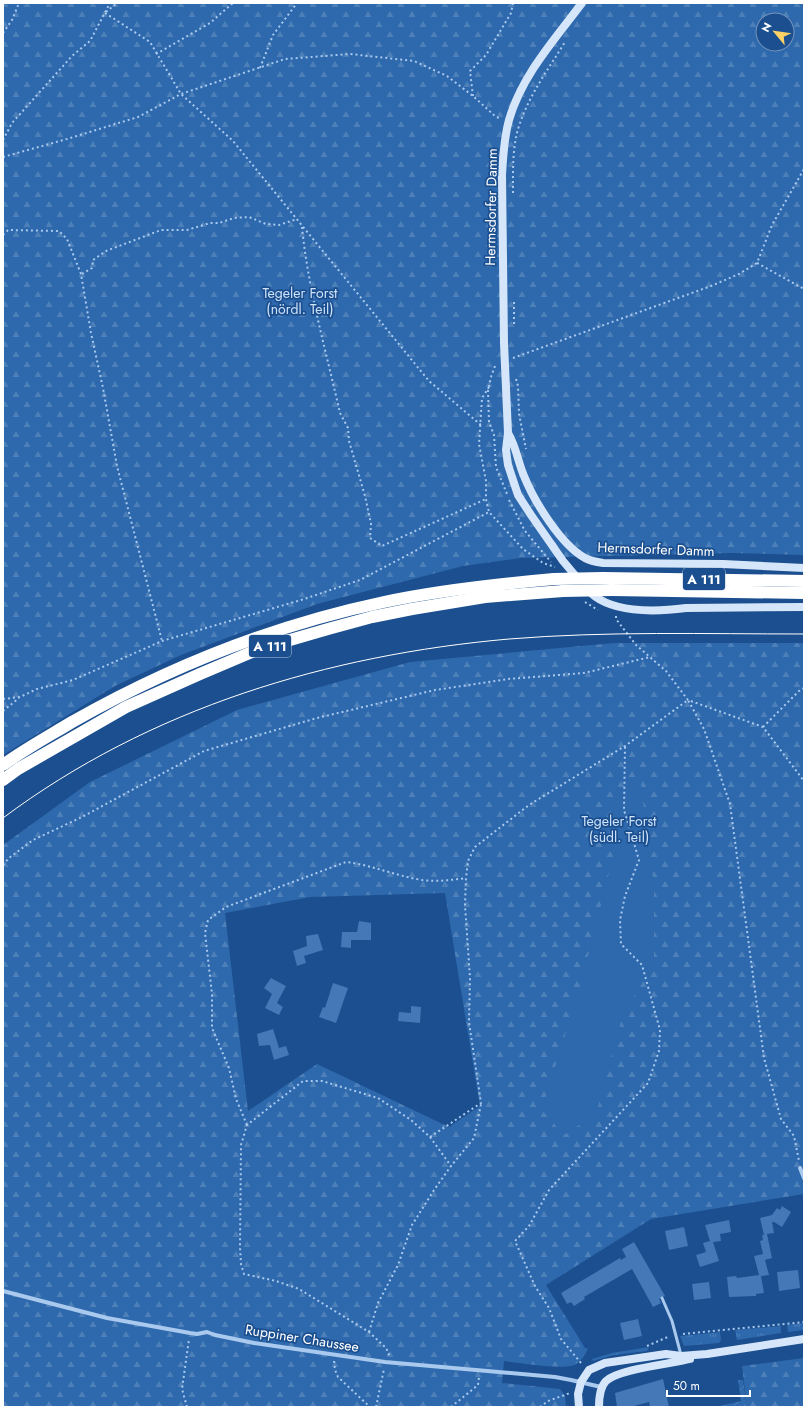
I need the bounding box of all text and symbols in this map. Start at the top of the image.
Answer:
north arrow [755,12,795,52]
text: N [757,19,775,35]
street label: Hermsdorfer Damm [480,148,502,266]
park label: Tegeler Forst (nördl. Teil) [263,283,338,319]
street label: Hermsdorfer Damm [597,537,715,561]
road number: A 111 [683,568,725,590]
road number: A 111 [249,635,291,657]
park label: Tegeler Forst (südl. Teil) [582,811,657,847]
street label: Ruppiner Chaussee [244,1319,360,1357]
scale bar [667,1372,750,1398]
text: 50 m [673,1377,700,1395]

